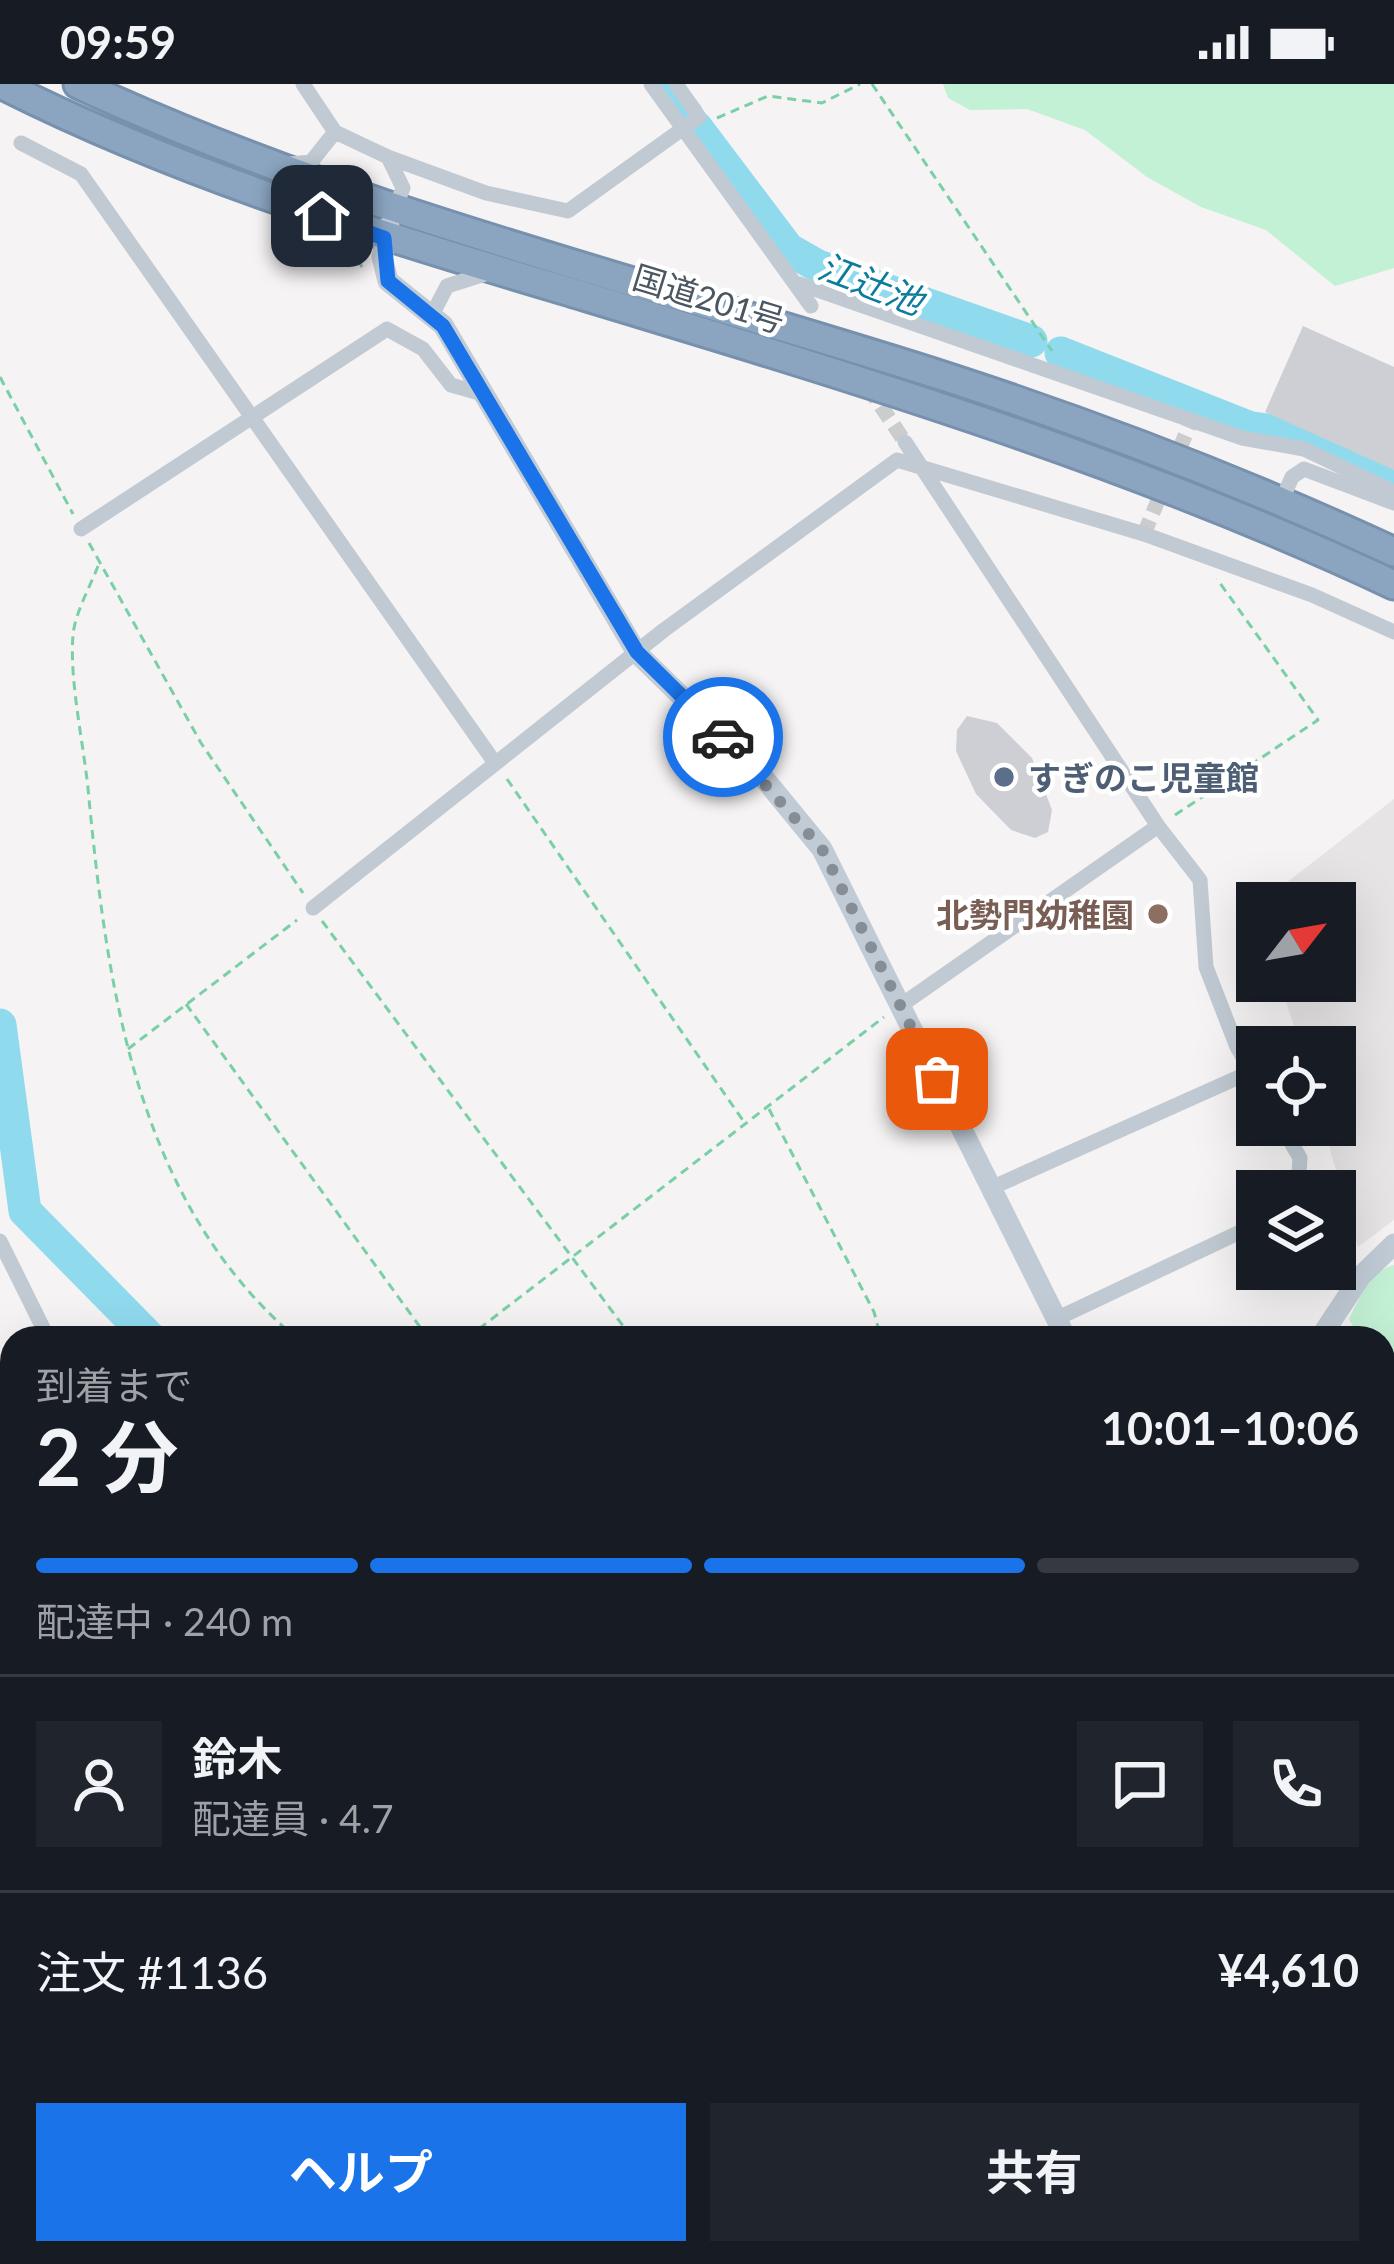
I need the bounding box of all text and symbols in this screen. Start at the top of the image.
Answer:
text: 09:59 [60,15,176,69]
pin [271,165,373,267]
icon: home [289,183,355,249]
water label: 江辻池 [813,243,932,324]
street label: 国道201号 [628,256,790,340]
courier [663,677,783,797]
icon: car [690,704,756,770]
place label: すぎのこ児童館 [1028,757,1259,797]
marker: すぎのこ児童館 [991,764,1017,790]
north arrow [1236,882,1356,1002]
map controls [1236,882,1356,1290]
place label: 北勢門幼稚園 [936,894,1134,934]
marker: 北勢門幼稚園 [1145,901,1171,927]
button: locate [1236,1026,1356,1146]
pin [886,1028,988,1130]
icon: bag [904,1046,970,1112]
button: layers [1236,1170,1356,1290]
text: 到着まで [36,1362,192,1408]
text: 10:01–10:06 [1101,1401,1359,1455]
text: 2 分 [36,1409,178,1503]
text: 配達中 · 240 m [36,1598,293,1644]
button: person [36,1721,162,1847]
button: chat [1077,1721,1203,1847]
button: phone [1233,1721,1359,1847]
text: 鈴木 [192,1731,282,1785]
text: 配達員 · 4.7 [192,1795,394,1841]
text: ¥4,610 [1218,1943,1359,1997]
text: 注文 #1136 [36,1945,268,1999]
button: ヘルプ [36,2103,686,2241]
button: 共有 [710,2103,1359,2241]

